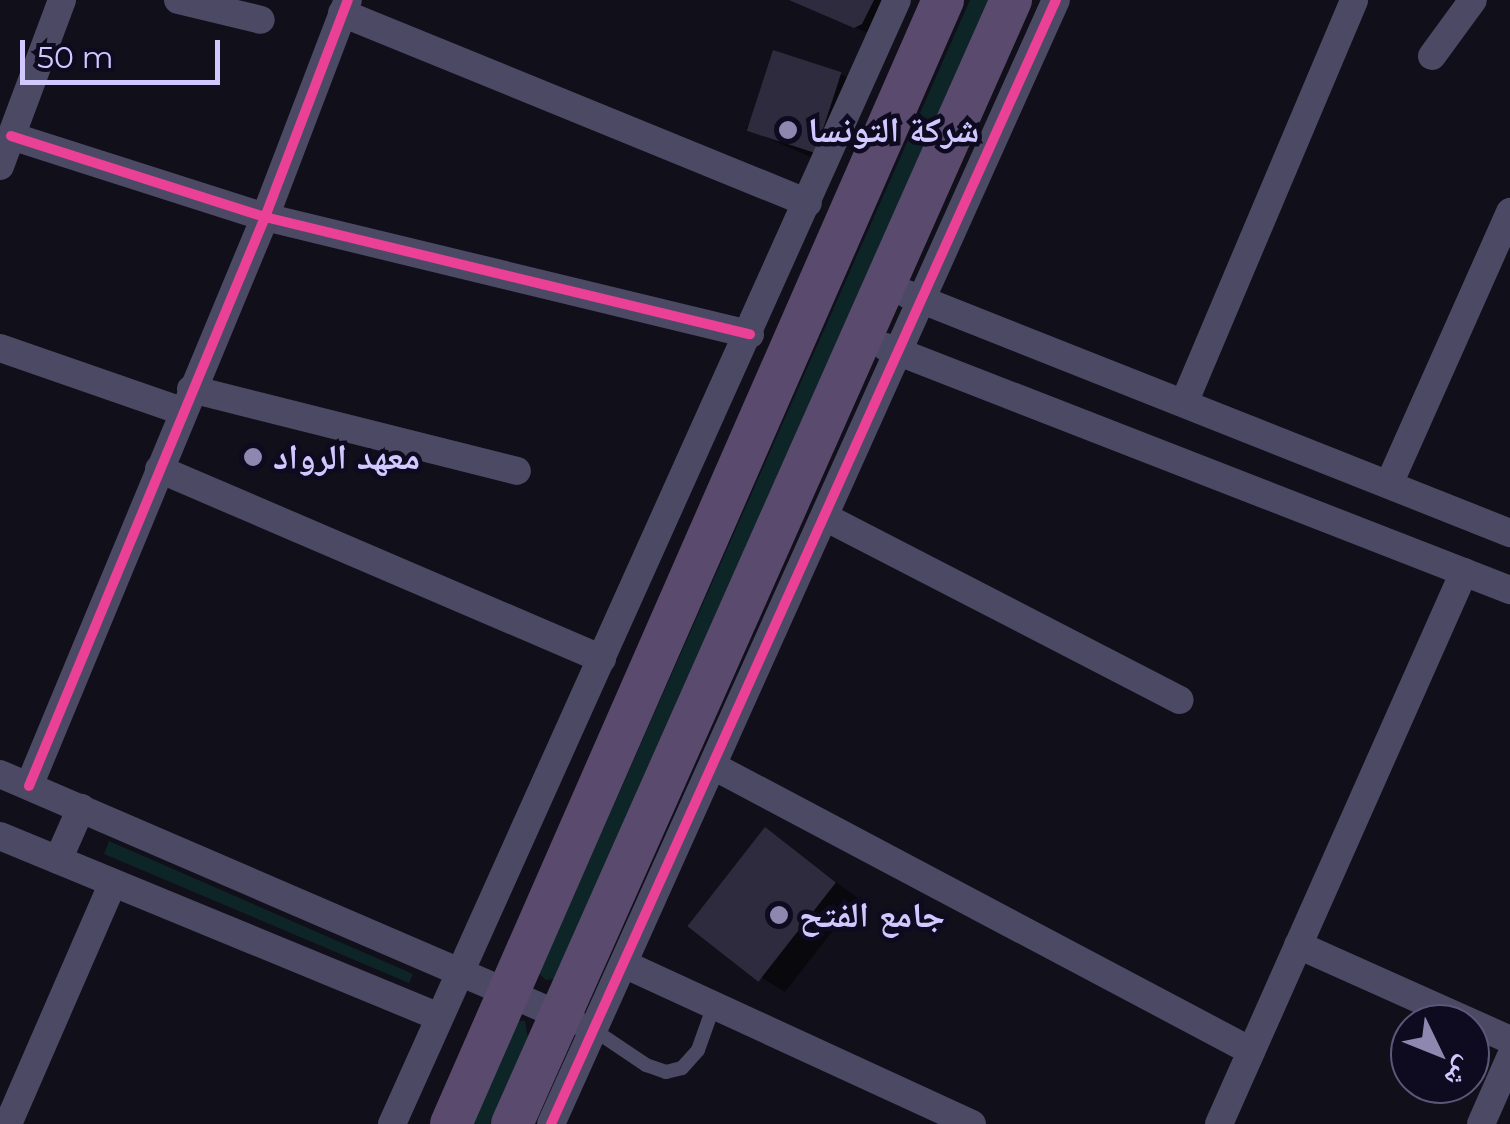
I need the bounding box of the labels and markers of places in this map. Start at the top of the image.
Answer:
place label: شركة التونسا [808,109,979,151]
marker: شركة التونسا [777,119,799,141]
place label: معهد الرواد [273,436,420,478]
marker: معهد الرواد [242,446,264,468]
place label: جامع الفتح [799,894,945,936]
marker: جامع الفتح [768,904,790,926]

